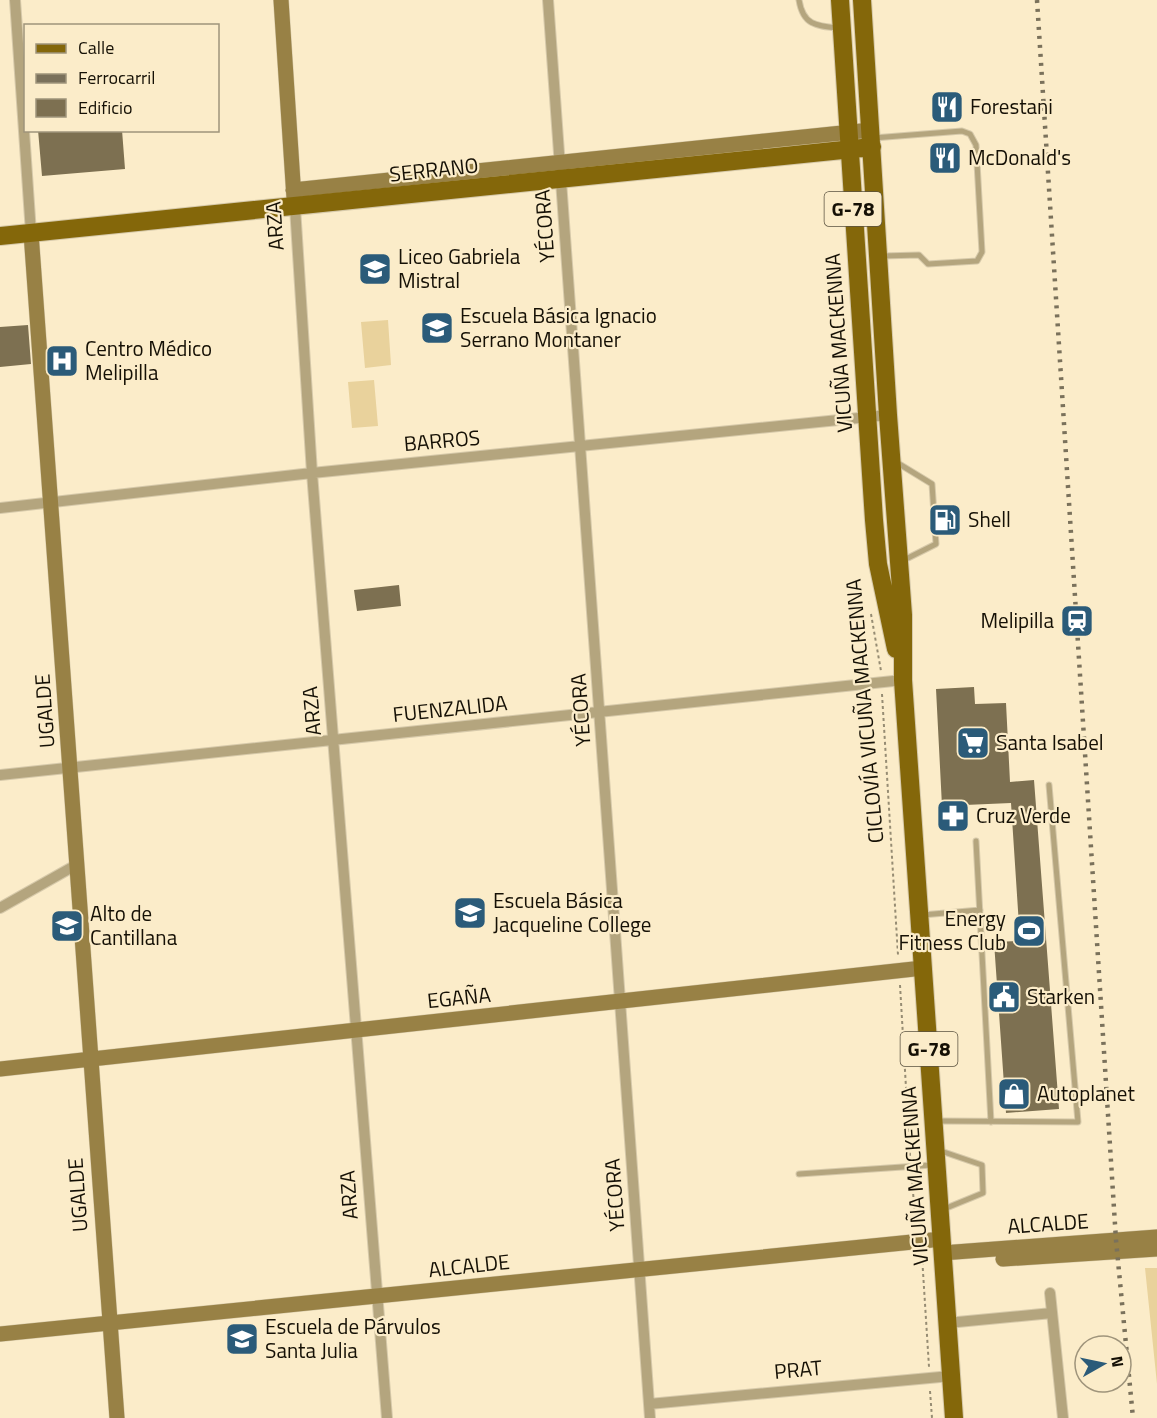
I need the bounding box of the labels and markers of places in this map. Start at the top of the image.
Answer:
restaurant icon: Forestani [929,89,965,125]
place label: Forestani [970,90,1053,122]
restaurant icon: McDonald's [927,140,963,176]
place label: McDonald's [968,141,1071,173]
place label: Liceo Gabriela Mistral [398,240,521,296]
school or university icon: Liceo Gabriela Mistral [357,251,393,287]
place label: Escuela Básica Ignacio Serrano Montaner [460,299,657,355]
school or university icon: Escuela Básica Ignacio Serrano Montaner [419,310,455,346]
place label: Centro Médico Melipilla [85,332,212,388]
hospital icon: Centro Médico Melipilla [44,343,80,379]
fuel station icon: Shell [927,502,963,538]
place label: Shell [968,503,1011,535]
station icon: Melipilla [1059,603,1095,639]
place label: Melipilla [981,604,1054,636]
supermarket icon: Santa Isabel [955,725,991,761]
place label: Santa Isabel [996,726,1104,758]
pharmacy icon: Cruz Verde [935,798,971,834]
place label: Cruz Verde [976,799,1071,831]
place label: Escuela Básica Jacqueline College [493,884,651,940]
school or university icon: Escuela Básica Jacqueline College [452,895,488,931]
place label: Alto de Cantillana [90,897,178,953]
place label: Energy Fitness Club [898,902,1006,958]
school or university icon: Alto de Cantillana [49,908,85,944]
sports icon: Energy Fitness Club [1011,913,1047,949]
public building icon: Starken [986,979,1022,1015]
place label: Starken [1027,980,1095,1012]
shop icon: Autoplanet [996,1076,1032,1112]
place label: Autoplanet [1037,1077,1135,1109]
place label: Escuela de Párvulos Santa Julia [265,1310,441,1366]
school or university icon: Escuela de Párvulos Santa Julia [224,1321,260,1357]

